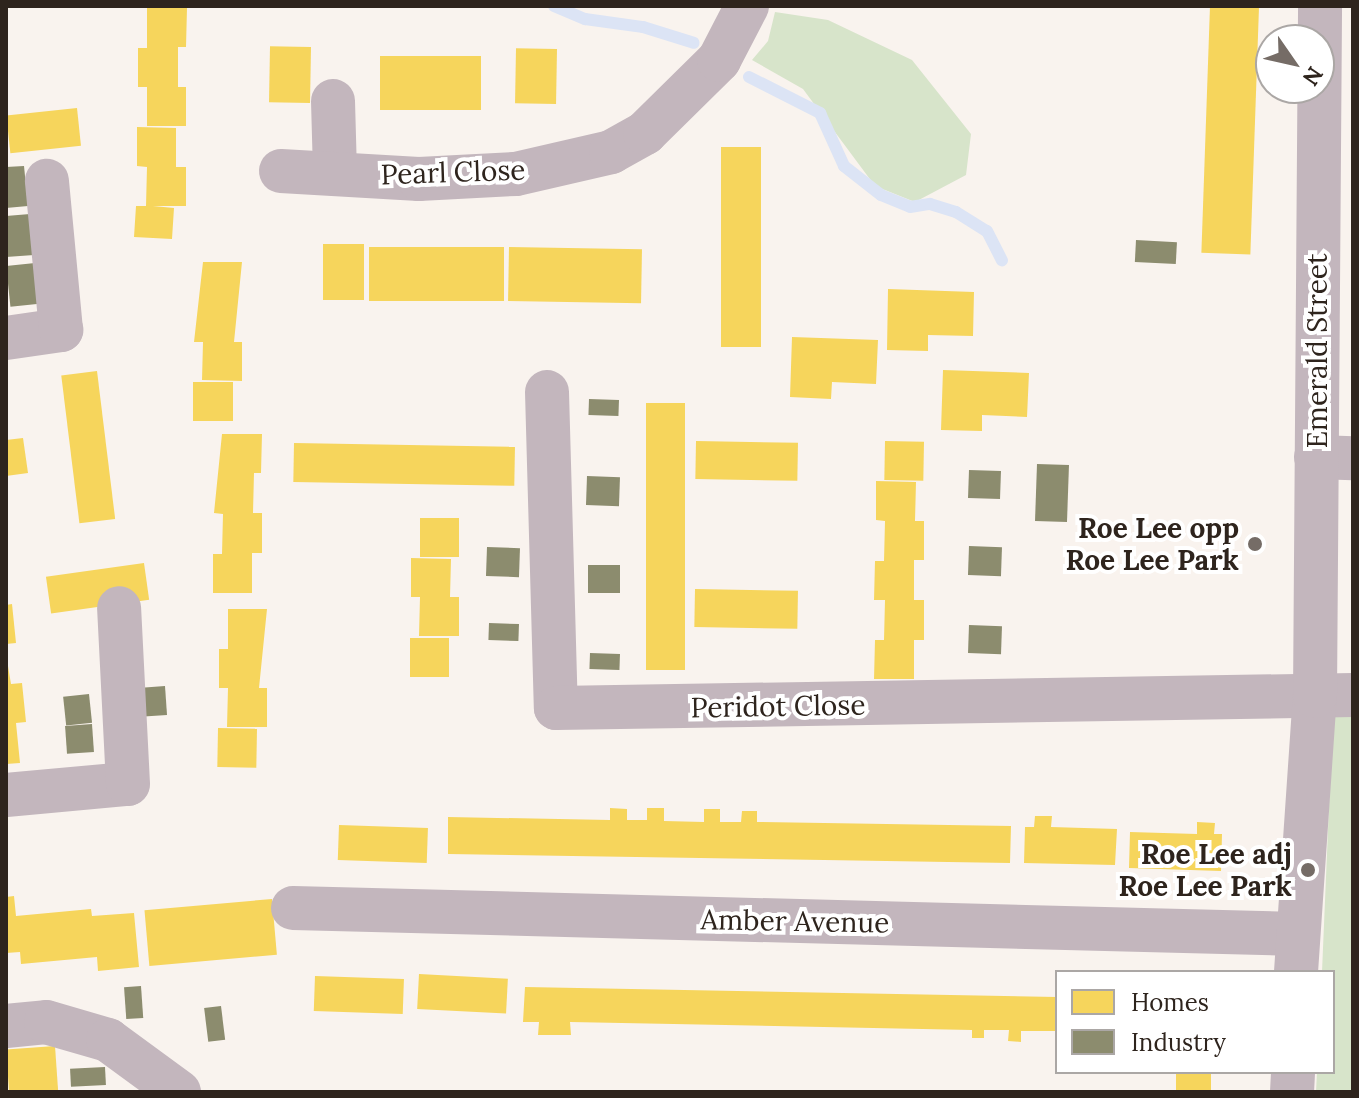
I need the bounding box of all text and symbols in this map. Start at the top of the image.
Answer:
north arrow [1255,24,1335,104]
text: N [1297,61,1330,91]
street label: Pearl Close [380,153,526,191]
street label: Emerald Street [1300,253,1334,449]
place label: Roe Lee opp Roe Lee Park [1065,511,1239,577]
marker: Roe Lee opp Roe Lee Park [1246,535,1264,553]
street label: Peridot Close [690,688,866,724]
place label: Roe Lee adj Roe Lee Park [1118,837,1292,903]
marker: Roe Lee adj Roe Lee Park [1299,861,1317,879]
street label: Amber Avenue [700,903,890,939]
legend [1055,970,1335,1074]
text: Homes [1131,987,1209,1018]
text: Industry [1131,1027,1226,1058]

